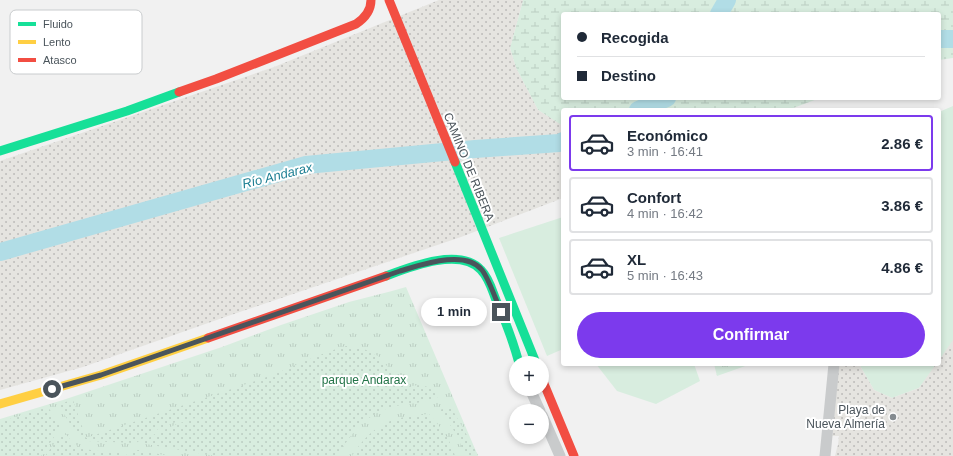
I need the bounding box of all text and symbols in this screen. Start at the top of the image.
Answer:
legend [10,10,142,74]
text: Fluido [43,18,73,30]
text: Recogida [601,29,669,46]
text: Lento [43,36,71,48]
text: Atasco [43,54,77,66]
text: Destino [601,67,656,84]
street label: CAMINO DE RIBERA [441,111,497,223]
icon: car [579,125,615,161]
text: Económico [627,127,708,144]
text: 2.86 € [881,135,923,152]
text: 3 min · 16:41 [627,144,703,159]
water label: Río Andarax [240,159,314,191]
icon: car [579,187,615,223]
text: Confort [627,189,681,206]
text: 3.86 € [881,197,923,214]
text: 4 min · 16:42 [627,206,703,221]
icon: car [579,249,615,285]
text: XL [627,251,646,268]
text: 4.86 € [881,259,923,276]
text: 5 min · 16:43 [627,268,703,283]
callout: 1 min [421,298,487,326]
route end [492,303,510,321]
text: 1 min [437,304,471,319]
button: Confirmar [577,312,925,358]
map controls [509,356,549,444]
button: + [509,356,549,396]
park label: parque Andarax [322,373,406,387]
route start [43,380,61,398]
place label: Playa de Nueva Almería [806,403,885,431]
button: − [509,404,549,444]
marker: Playa de Nueva Almería [888,412,898,422]

